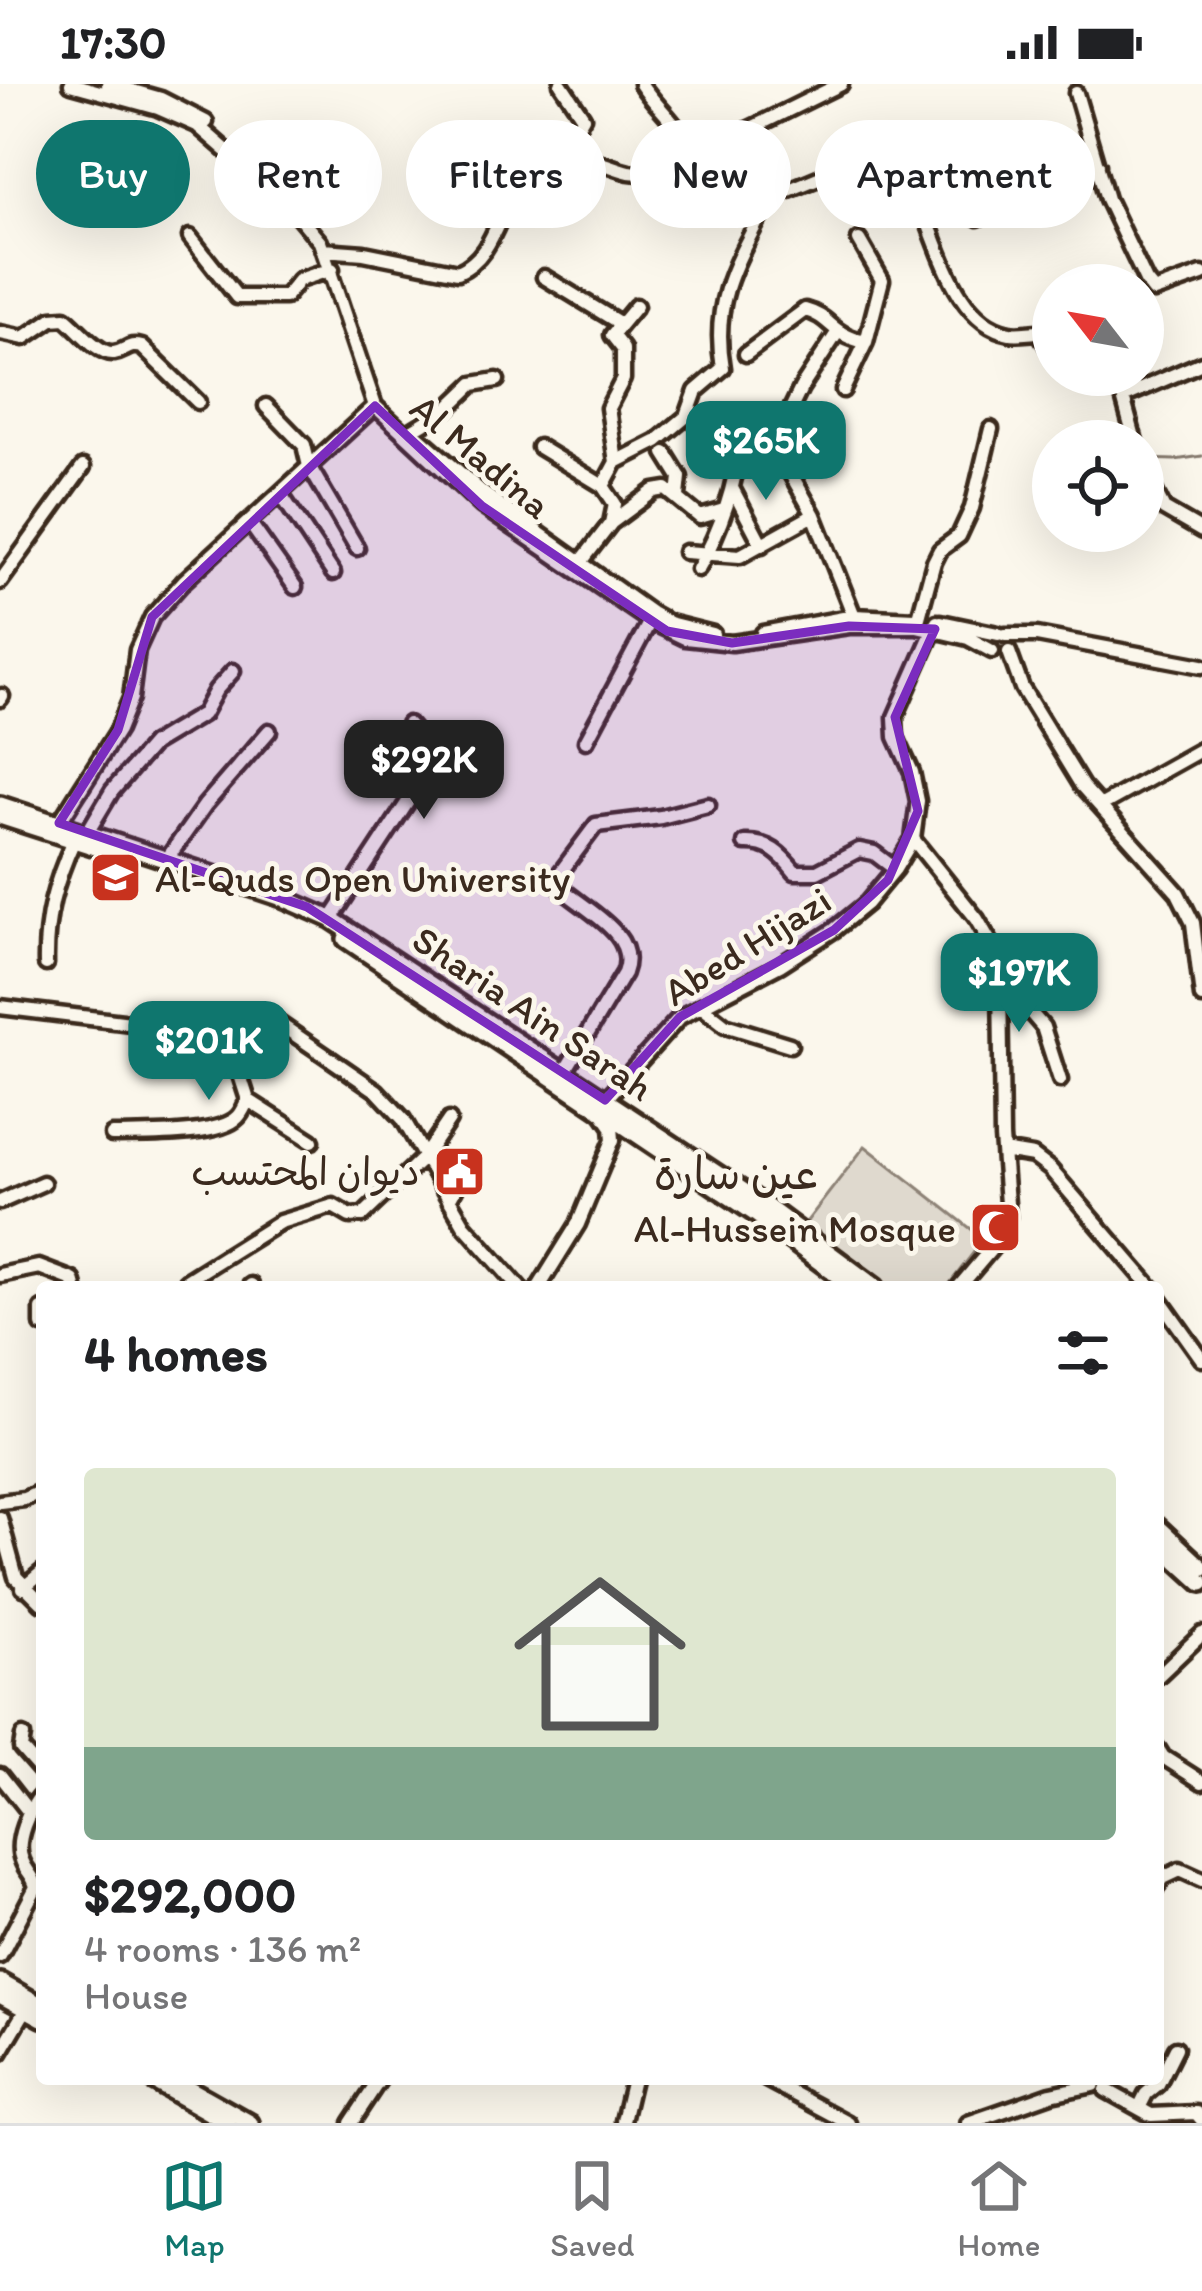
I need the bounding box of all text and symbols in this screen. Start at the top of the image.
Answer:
text: 17:30 [60,15,166,69]
chip: Buy [36,120,190,228]
chip: Rent [214,120,382,228]
chip: Filters [406,120,606,228]
chip: New [630,120,791,228]
chip: Apartment [815,120,1095,228]
north arrow [1032,264,1164,396]
map controls [1032,264,1164,552]
street label: Al Madina [401,384,561,528]
pin: $265K [682,401,850,503]
text: $265K [713,416,819,463]
button: locate [1032,420,1164,552]
pin: $292K [340,720,508,822]
text: $292K [371,735,477,782]
school or university icon: Al-Quds Open University [88,850,144,906]
place label: Al-Quds Open University [155,855,570,902]
street label: Abed Hijazi [655,876,839,1016]
street label: Sharia Ain Sarah [404,915,662,1111]
pin: $197K [935,933,1103,1035]
text: $197K [968,948,1070,995]
pin: $201K [125,1001,293,1103]
text: $201K [155,1016,263,1063]
public building icon: ديوان المحتسب [431,1143,487,1199]
district label: عين سارة [654,1146,818,1200]
place label: ديوان المحتسب [191,1148,420,1196]
mosque icon: Al-Hussein Mosque [967,1200,1023,1256]
place label: Al-Hussein Mosque [634,1205,956,1252]
icon: filters [1050,1320,1116,1386]
text: 4 homes [84,1323,268,1384]
icon: home [492,1546,708,1762]
text: $292,000 [84,1864,297,1925]
text: 4 rooms · 136 m² [84,1925,361,1972]
text: House [84,1972,188,2019]
tab: Map [161,2153,227,2264]
tab: Saved [550,2153,635,2264]
tab: Home [957,2153,1041,2264]

